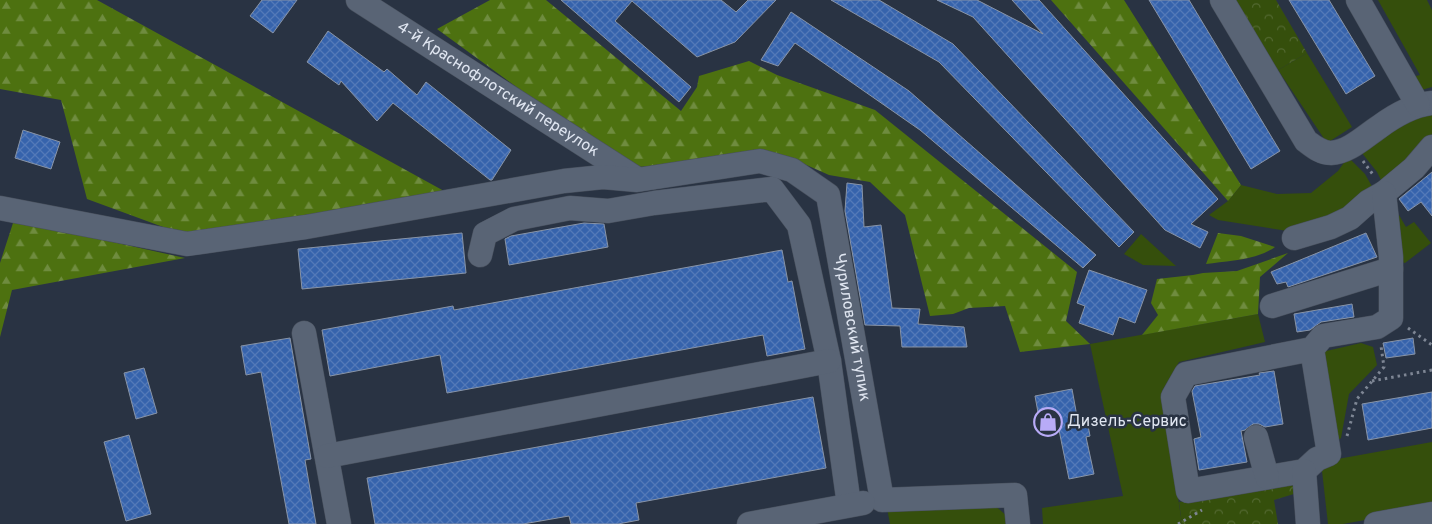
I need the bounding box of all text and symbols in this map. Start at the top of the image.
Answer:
street label: 4-й Краснофлотский переулок [393,17,602,162]
street label: Чуриловский тупик [829,252,874,403]
shop icon: Дизель-Сервис [1033,407,1063,437]
place label: Дизель-Сервис [1067,412,1187,432]

